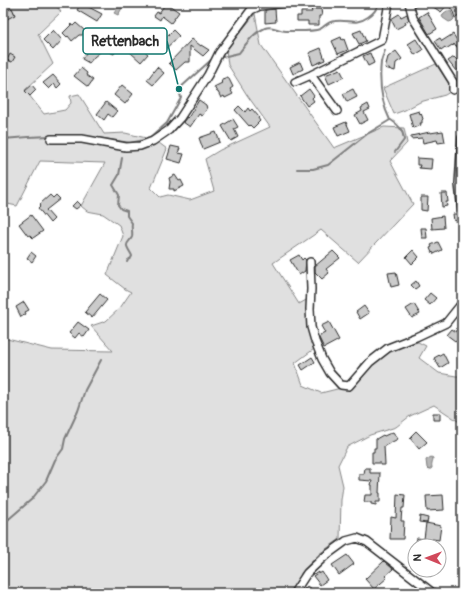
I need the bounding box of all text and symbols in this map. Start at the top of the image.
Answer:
callout: Rettenbach [83,28,167,54]
text: Rettenbach [91,33,159,50]
north arrow [407,538,447,578]
text: N [411,553,424,562]

